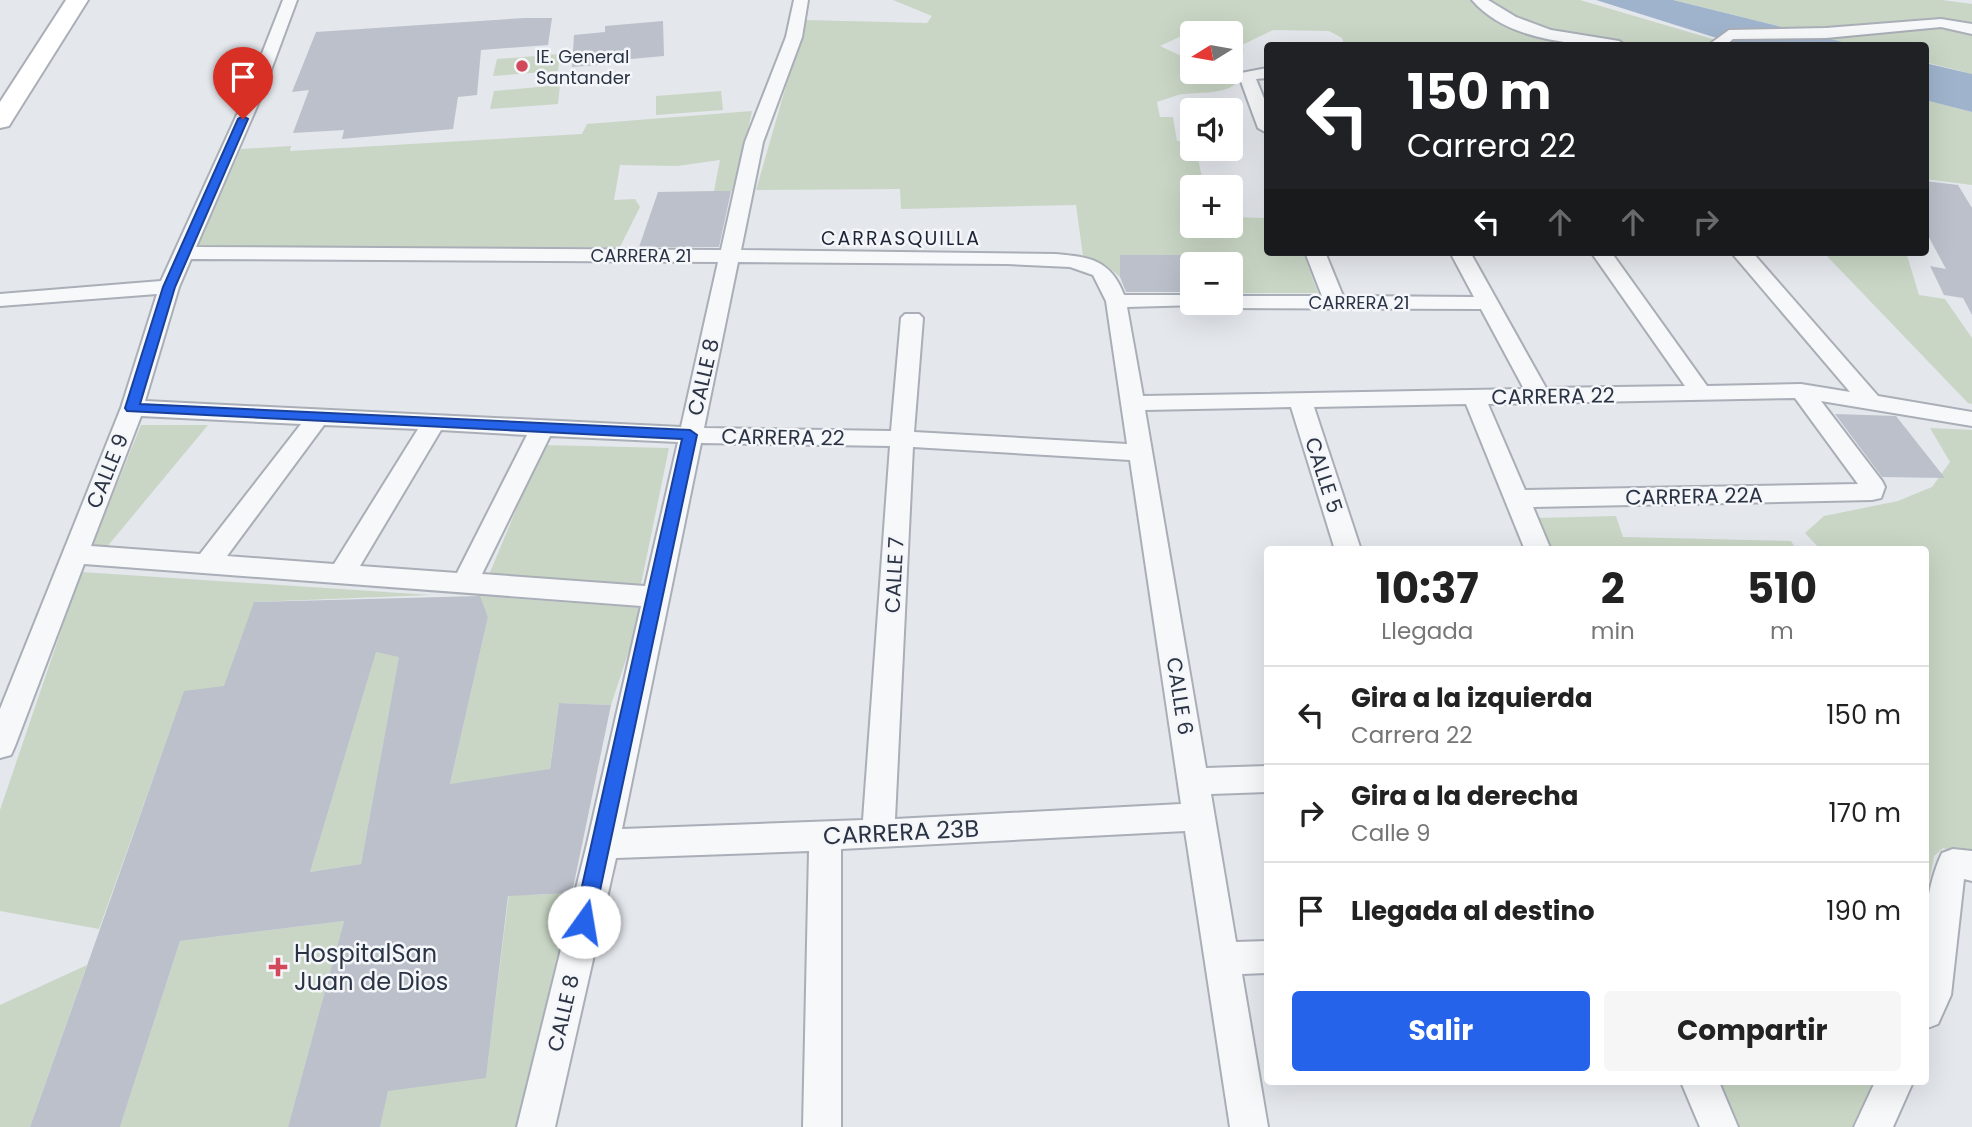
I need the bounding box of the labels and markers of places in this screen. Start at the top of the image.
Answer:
place label: IE. General Santander [536,44,631,90]
pin [213,47,273,119]
marker: IE. General Santander [514,58,530,74]
place label: HospitalSan Juan de Dios [294,937,448,998]
marker: HospitalSan Juan de Dios [268,957,288,977]

